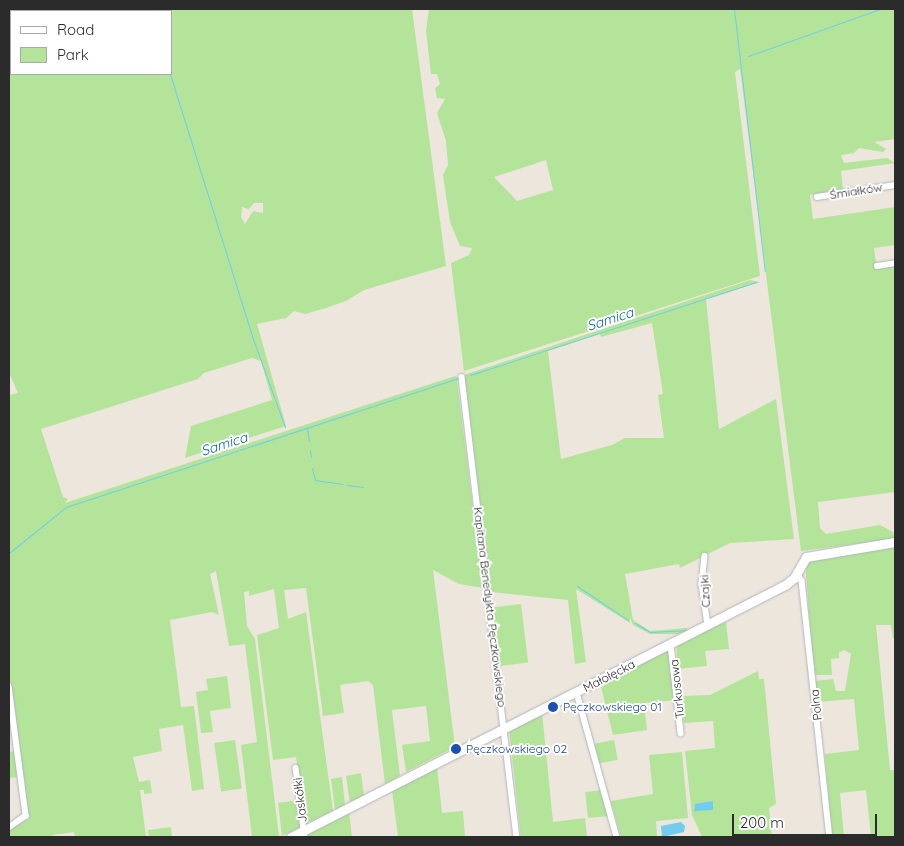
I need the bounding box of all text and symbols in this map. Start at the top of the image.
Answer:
legend [10,10,172,75]
text: Road [57,20,94,39]
text: Park [57,45,89,64]
street label: Śmiałków [829,180,883,202]
water label: Samica [585,304,635,334]
water label: Samica [199,429,249,459]
street label: Kapitana Benedykta Pęczkowskiego [471,506,509,708]
street label: Czajki [697,574,713,608]
street label: Małołęcka [581,657,637,695]
street label: Turkusowa [667,659,687,719]
street label: Polna [807,689,825,721]
place label: Pęczkowskiego 01 [563,700,662,714]
marker: Pęczkowskiego 01 [547,701,559,713]
place label: Pęczkowskiego 02 [466,742,567,756]
marker: Pęczkowskiego 02 [450,743,462,755]
street label: Jaskółki [290,777,310,823]
scale bar [734,804,879,836]
text: 200 m [740,813,784,832]

